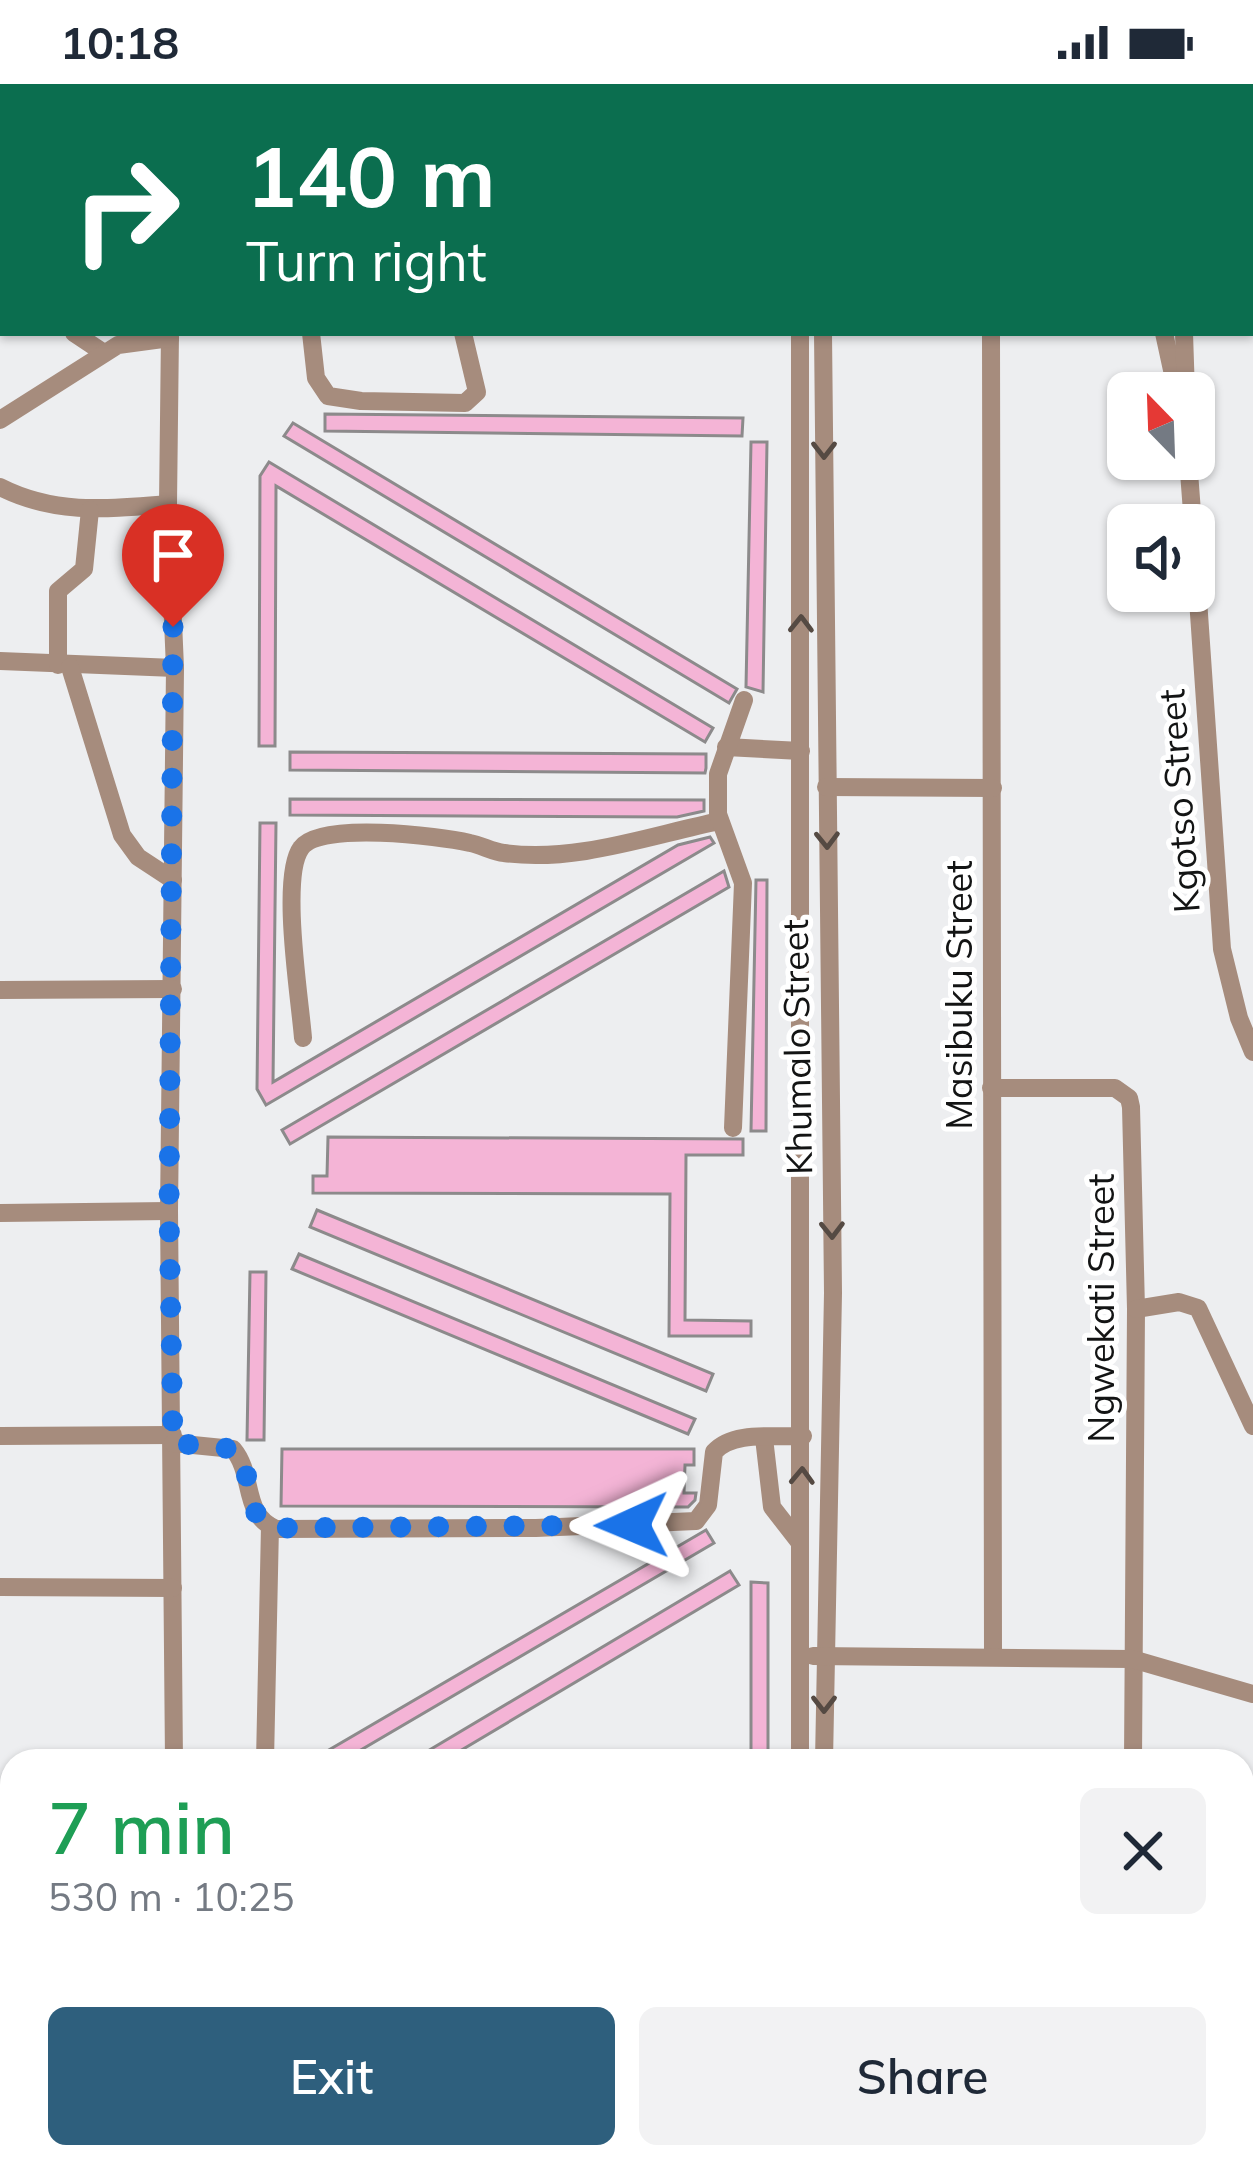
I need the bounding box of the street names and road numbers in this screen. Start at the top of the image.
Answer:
street label: Kgotso Street [1148,688,1209,915]
street label: Masibuku Street [936,860,981,1130]
street label: Khumalo Street [772,919,821,1175]
street label: Ngwekati Street [1078,1173,1123,1443]

